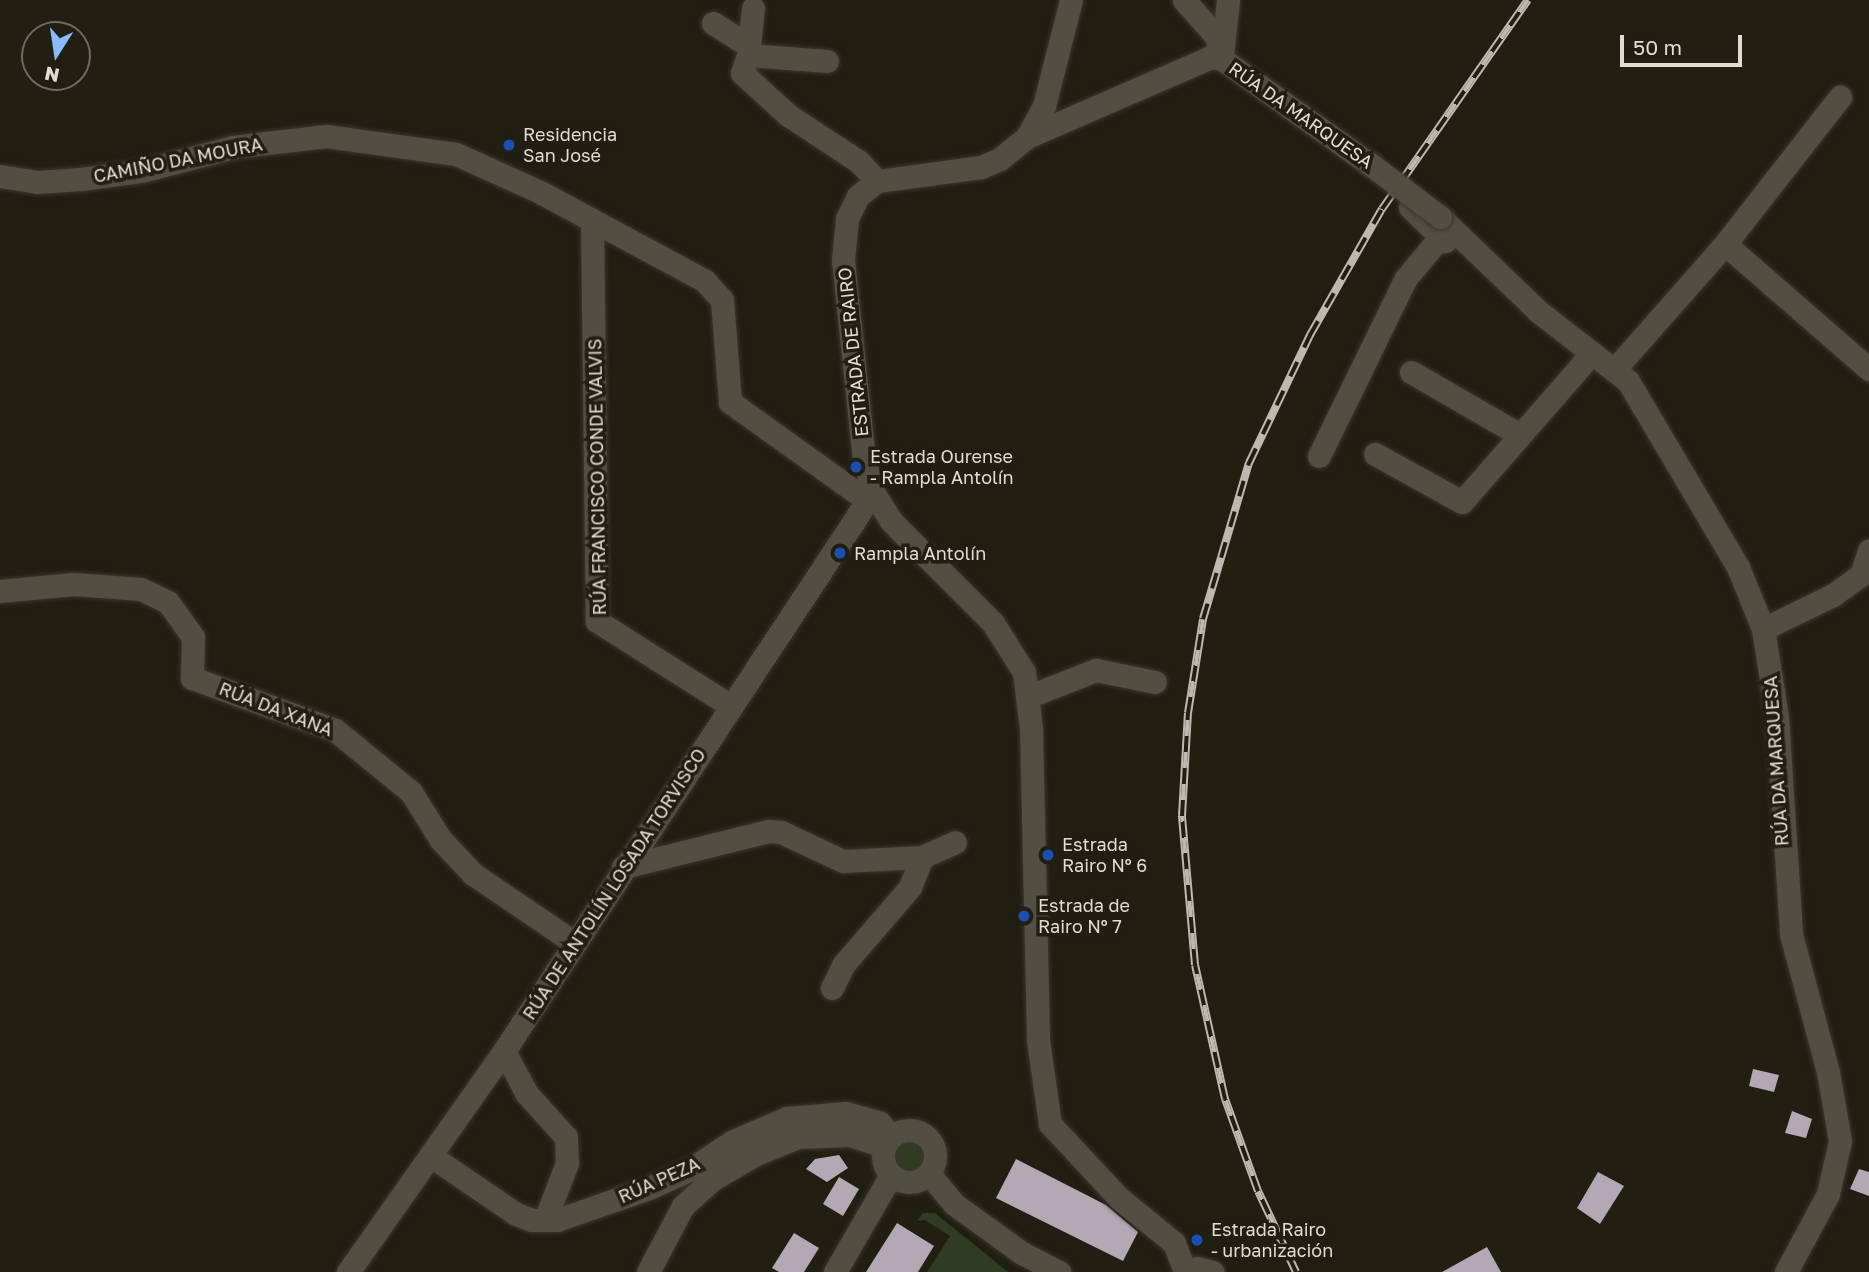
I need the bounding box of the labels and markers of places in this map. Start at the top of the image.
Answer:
place label: Residencia San José [523,124,617,166]
marker: Residencia San José [501,137,517,153]
place label: Estrada Ourense - Rampla Antolín [870,446,1014,489]
marker: Estrada Ourense - Rampla Antolín [848,459,864,475]
place label: Rampla Antolín [854,542,986,564]
marker: Rampla Antolín [832,545,848,561]
place label: Estrada Rairo Nº 6 [1062,834,1147,876]
marker: Estrada Rairo Nº 6 [1040,847,1056,863]
place label: Estrada de Rairo Nº 7 [1038,895,1130,937]
marker: Estrada de Rairo Nº 7 [1016,908,1032,924]
place label: Estrada Rairo - urbanización [1211,1219,1333,1262]
marker: Estrada Rairo - urbanización [1189,1232,1205,1248]

